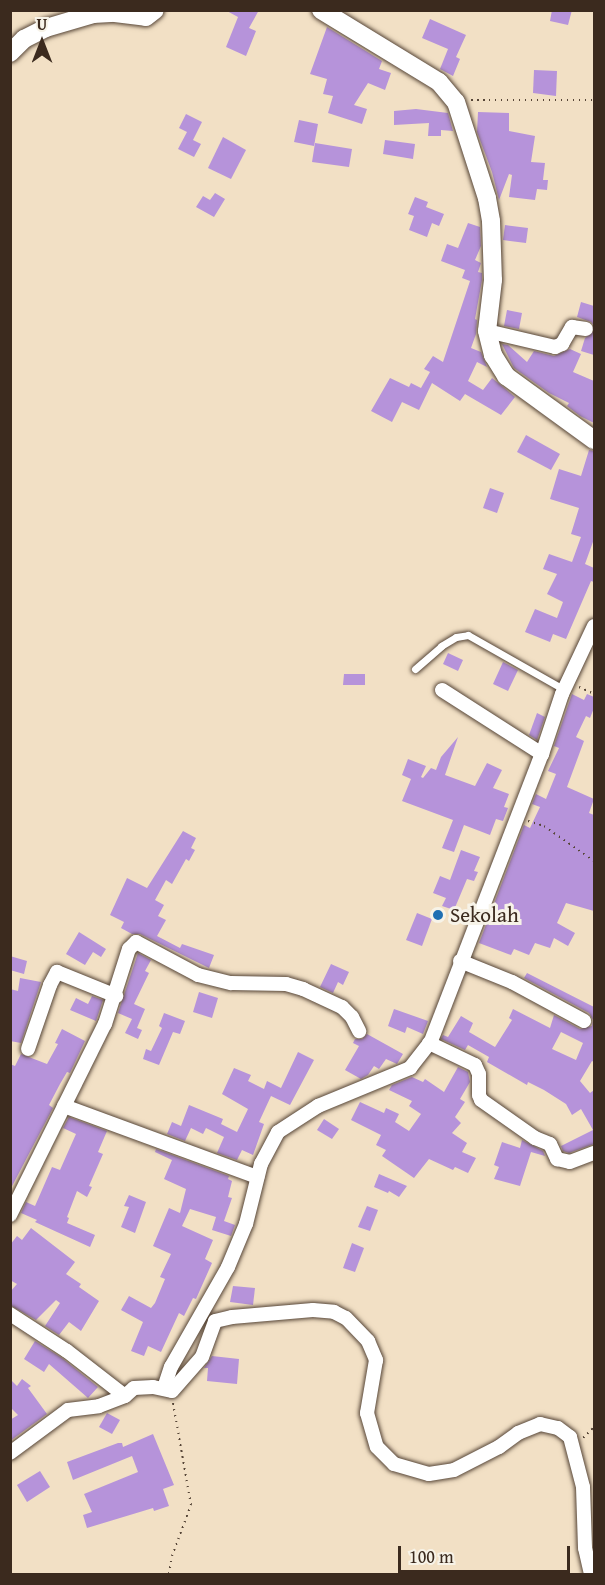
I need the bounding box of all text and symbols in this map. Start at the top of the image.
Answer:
north arrow [12,12,72,72]
text: U [37,12,47,36]
place label: Sekolah [450,902,519,928]
marker: Sekolah [431,908,445,922]
scale bar [401,1534,574,1572]
text: 100 m [409,1543,454,1570]

